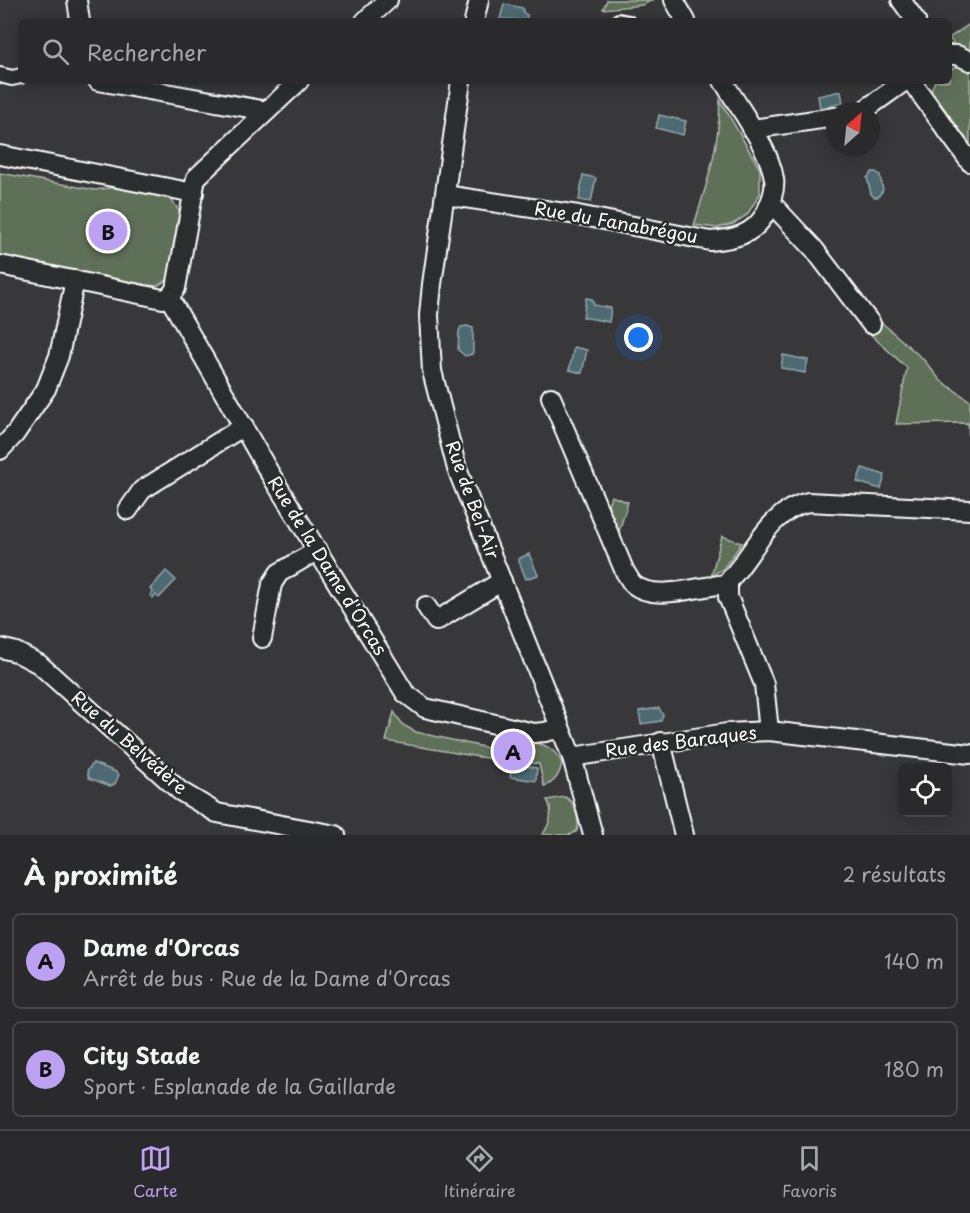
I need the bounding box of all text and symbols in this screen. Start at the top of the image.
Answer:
search box [18,18,952,84]
icon: search [39,35,72,68]
text: Rechercher [87,35,206,68]
north arrow [826,102,880,156]
street label: Rue du Fanabrégou [532,194,700,249]
pin: B [88,208,128,254]
your location [624,323,653,352]
street label: Rue de Bel-Air [439,437,508,563]
street label: Rue de la Dame d'Orcas [262,470,395,660]
street label: Rue du Belvédère [66,684,194,800]
street label: Rue des Baraques [603,718,758,763]
pin: A [494,728,532,774]
map controls [898,763,952,817]
button: locate [898,763,952,817]
text: À proximité [24,855,178,894]
text: 2 résultats [843,859,946,889]
text: Dame d'Orcas [83,930,240,963]
text: A [38,946,53,976]
text: 140 m [884,946,944,976]
text: Arrêt de bus · Rue de la Dame d'Orcas [83,963,450,993]
text: City Stade [83,1038,200,1071]
text: B [39,1054,52,1084]
text: 180 m [884,1054,944,1084]
text: Sport · Esplanade de la Gaillarde [83,1071,396,1101]
tab: Carte [133,1142,177,1202]
tab: Itinéraire [444,1142,516,1202]
tab: Favoris [782,1142,837,1202]

